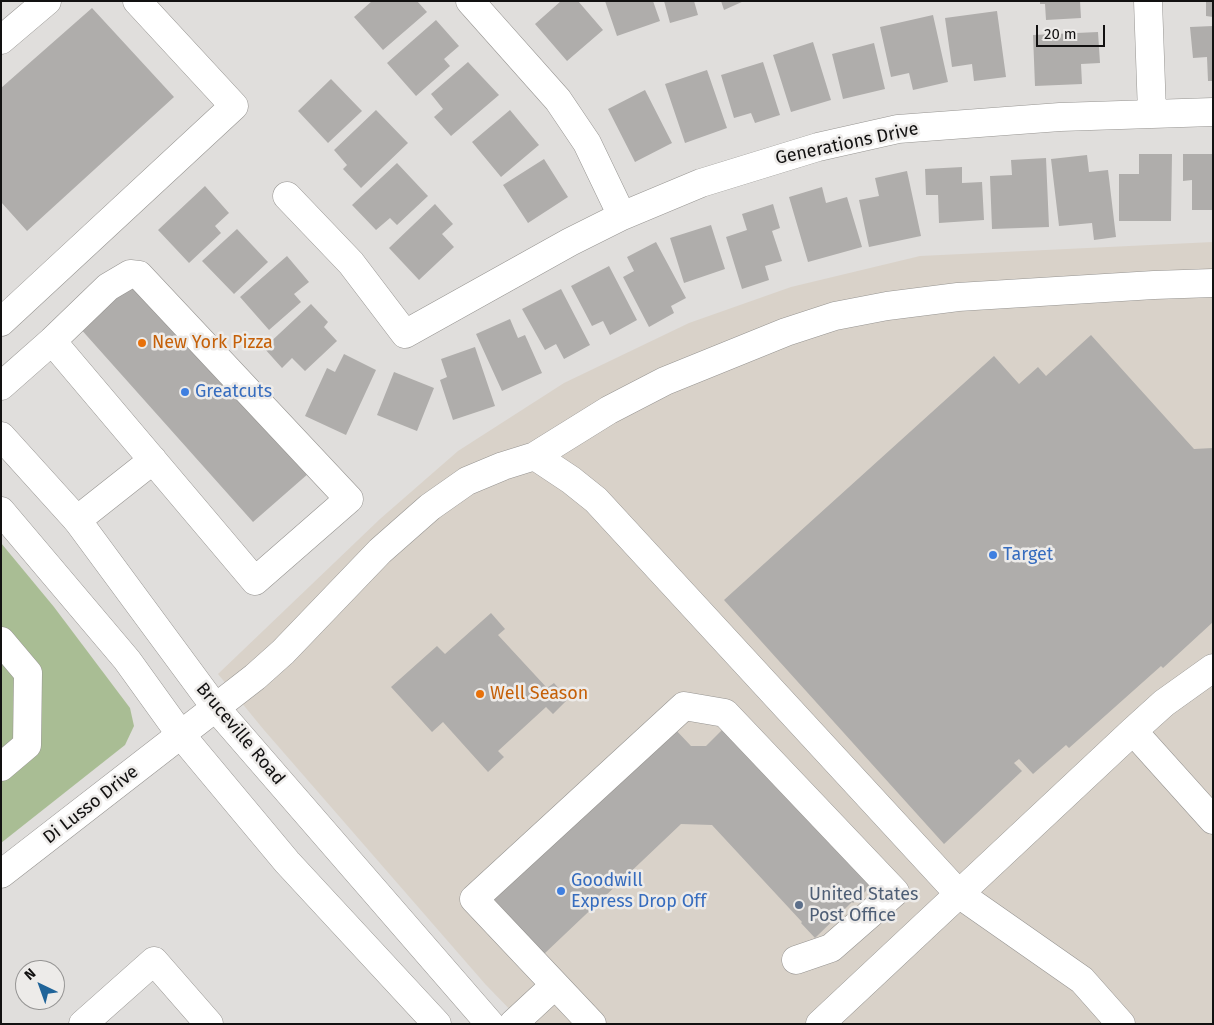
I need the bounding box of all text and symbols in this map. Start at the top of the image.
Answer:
scale bar [1039,15,1108,47]
text: 20 m [1044,25,1077,43]
street label: Generations Drive [774,118,920,170]
place label: New York Pizza [152,332,273,354]
marker: New York Pizza [136,337,148,349]
place label: Greatcuts [195,381,272,403]
marker: Greatcuts [179,386,191,398]
place label: Target [1003,544,1053,566]
marker: Target [987,549,999,561]
street label: Bruceville Road [191,678,289,790]
place label: Well Season [490,683,588,705]
marker: Well Season [474,688,486,700]
street label: Di Lusso Drive [39,761,143,849]
place label: Goodwill Express Drop Off [571,870,706,912]
place label: United States Post Office [809,884,919,926]
marker: Goodwill Express Drop Off [555,885,567,897]
marker: United States Post Office [793,899,805,911]
north arrow [15,960,65,1010]
text: N [21,965,39,984]

